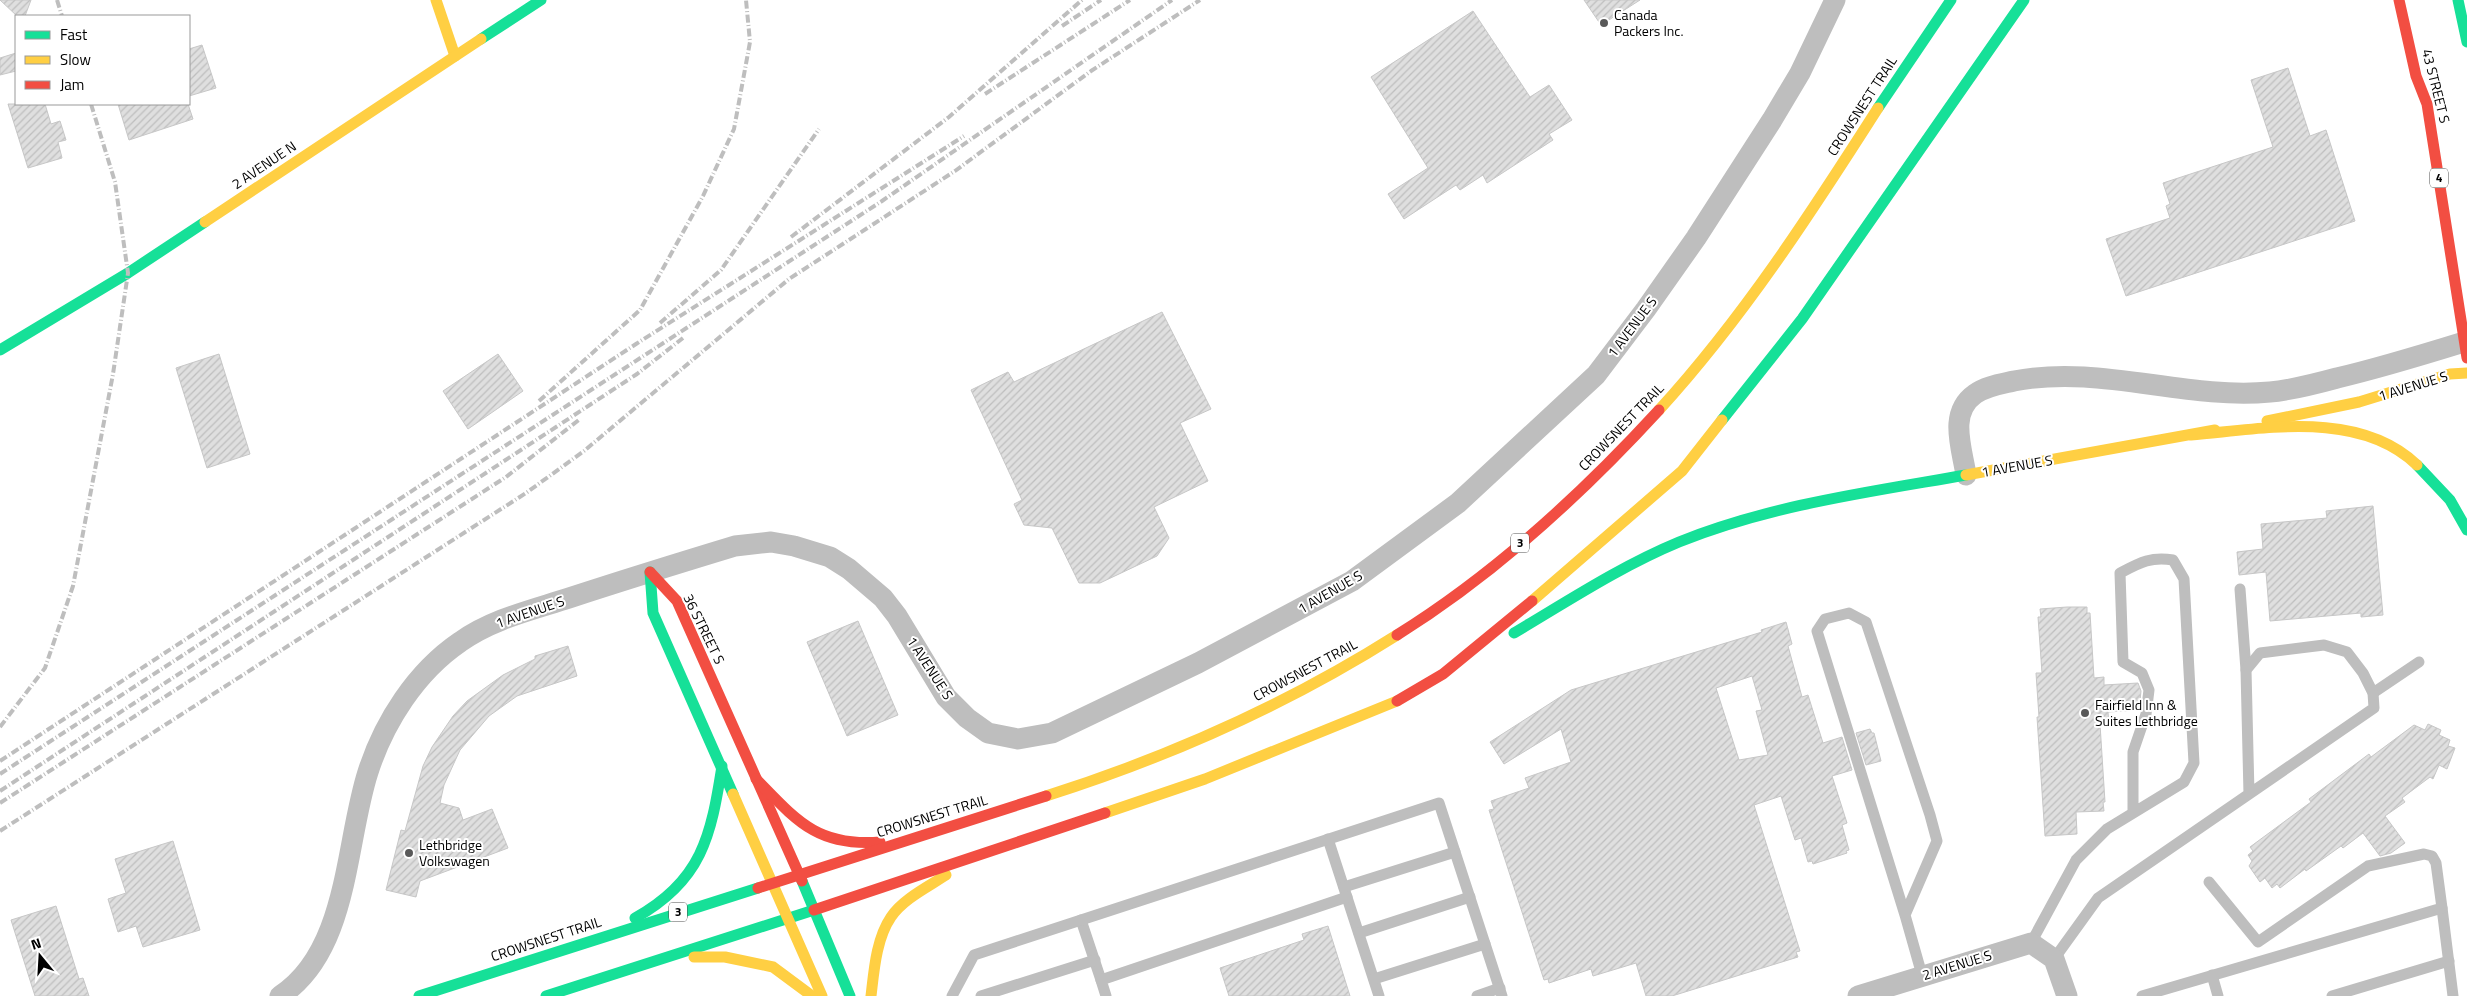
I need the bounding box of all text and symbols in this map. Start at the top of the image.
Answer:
place label: Canada Packers Inc. [1614,4,1683,41]
legend [15,15,190,105]
marker: Canada Packers Inc. [1598,17,1610,29]
text: Fast [60,23,88,46]
street label: 43 STREET S [2417,47,2456,125]
text: Slow [60,48,91,71]
street label: CROWSNEST TRAIL [1821,52,1902,160]
text: Jam [60,73,84,96]
street label: 2 AVENUE N [227,135,300,194]
road number: 4 [2430,168,2448,188]
street label: 1 AVENUE S [1602,292,1662,362]
street label: 1 AVENUE S [2376,365,2450,406]
street label: CROWSNEST TRAIL [1573,378,1668,475]
street label: 1 AVENUE S [1980,449,2054,482]
road number: 3 [1511,534,1529,552]
street label: 1 AVENUE S [1293,565,1366,619]
street label: 1 AVENUE S [493,590,567,633]
street label: 36 STREET S [678,590,731,667]
street label: 1 AVENUE S [902,632,959,703]
street label: CROWSNEST TRAIL [1249,633,1361,706]
place label: Fairfield Inn & Suites Lethbridge [2095,694,2198,731]
marker: Fairfield Inn & Suites Lethbridge [2079,707,2091,719]
street label: CROWSNEST TRAIL [874,789,990,842]
place label: Lethbridge Volkswagen [419,834,490,871]
marker: Lethbridge Volkswagen [403,847,415,859]
road number: 3 [669,902,687,922]
street label: CROWSNEST TRAIL [488,911,604,966]
north arrow [15,931,65,981]
text: N [28,932,44,955]
street label: 2 AVENUE S [1920,944,1994,985]

